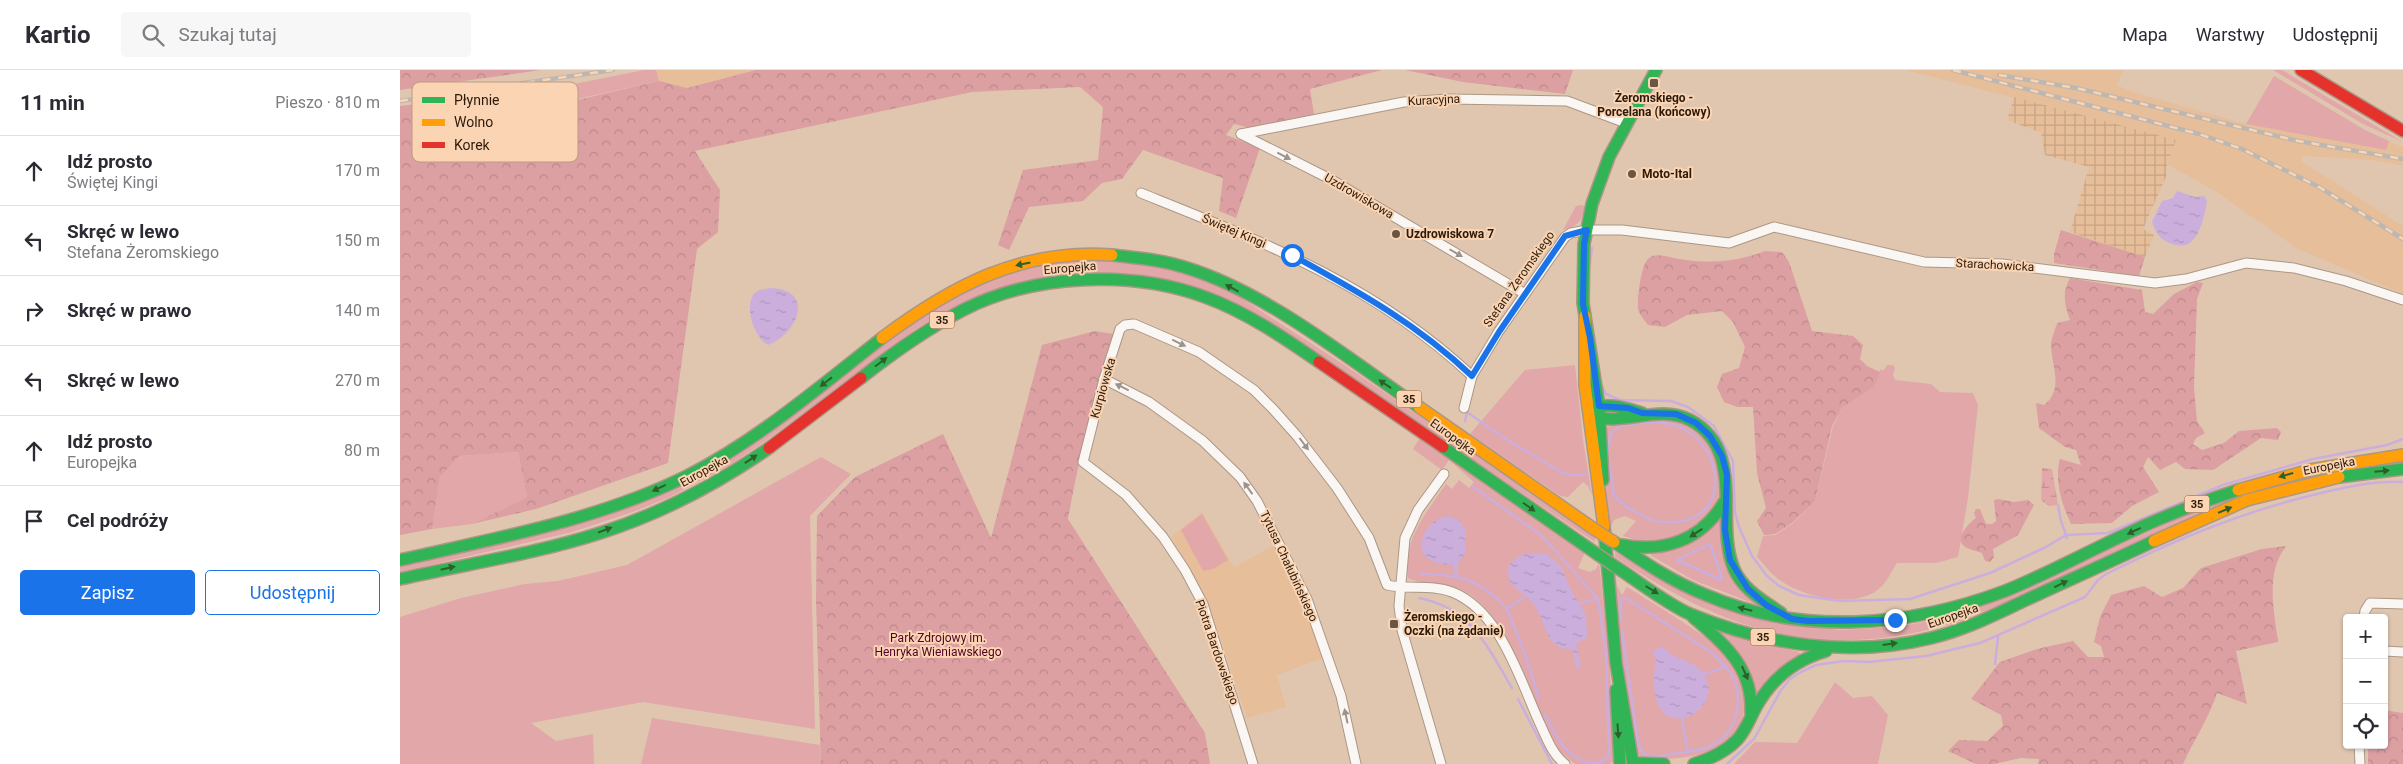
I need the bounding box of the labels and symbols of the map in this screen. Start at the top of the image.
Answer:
marker: Żeromskiego - Porcelana (końcowy) [1648,77,1660,89]
legend [412,82,578,162]
place label: Żeromskiego - Porcelana (końcowy) [1597,90,1711,119]
text: Płynnie [454,92,500,108]
street label: Kuracyjna [1407,92,1461,108]
text: Wolno [454,114,493,130]
text: Korek [454,137,491,153]
one-way arrow [1277,152,1292,160]
place label: Moto-Ital [1642,167,1692,181]
marker: Moto-Ital [1626,168,1638,180]
street label: Uzdrowiskowa [1322,170,1396,222]
street label: Świętej Kingi [1200,210,1269,251]
place label: Uzdrowiskowa 7 [1406,227,1494,241]
marker: Uzdrowiskowa 7 [1390,228,1402,240]
street label: Stefana Żeromskiego [1480,228,1558,330]
route start [1281,244,1304,267]
one-way arrow [1450,248,1463,257]
street label: Starachowicka [1955,256,2035,274]
street label: Europejka [1043,259,1097,277]
one-way arrow [1015,260,1030,268]
one-way arrow [1225,283,1238,292]
road number: 35 [930,312,954,328]
one-way arrow [1172,339,1186,347]
street label: Kurpiowska [1088,356,1118,420]
one-way arrow [874,357,888,367]
one-way arrow [820,377,833,388]
one-way arrow [1379,379,1392,389]
one-way arrow [1115,383,1129,391]
road number: 35 [1396,390,1422,408]
street label: Europejka [1428,416,1478,458]
one-way arrow [1298,437,1309,450]
street label: Europejka [678,452,730,490]
one-way arrow [744,454,758,464]
street label: Europejka [2302,454,2356,478]
one-way arrow [2375,466,2391,474]
one-way arrow [2279,471,2294,479]
one-way arrow [1243,481,1253,495]
one-way arrow [652,484,666,492]
road number: 35 [2184,496,2210,512]
one-way arrow [1522,502,1535,512]
one-way arrow [2218,505,2232,513]
street label: Tytusa Chałubińskiego [1257,508,1321,624]
one-way arrow [598,526,613,534]
one-way arrow [2127,527,2141,535]
one-way arrow [1689,528,1703,538]
one-way arrow [440,564,456,572]
one-way arrow [2054,580,2069,588]
one-way arrow [1646,585,1659,595]
street label: Piotra Bardowskiego [1192,598,1242,707]
street label: Europejka [1926,601,1980,631]
one-way arrow [1737,605,1752,613]
place label: Żeromskiego - Oczki (na żądanie) [1404,609,1504,638]
route end [1884,609,1907,632]
marker: Żeromskiego - Oczki (na żądanie) [1388,618,1400,630]
road number: 35 [1750,628,1776,646]
park label: Park Zdrojowy im. Henryka Wieniawskiego [874,631,1002,659]
one-way arrow [1882,640,1898,648]
one-way arrow [1740,666,1749,681]
one-way arrow [1342,709,1350,724]
one-way arrow [1614,724,1622,740]

